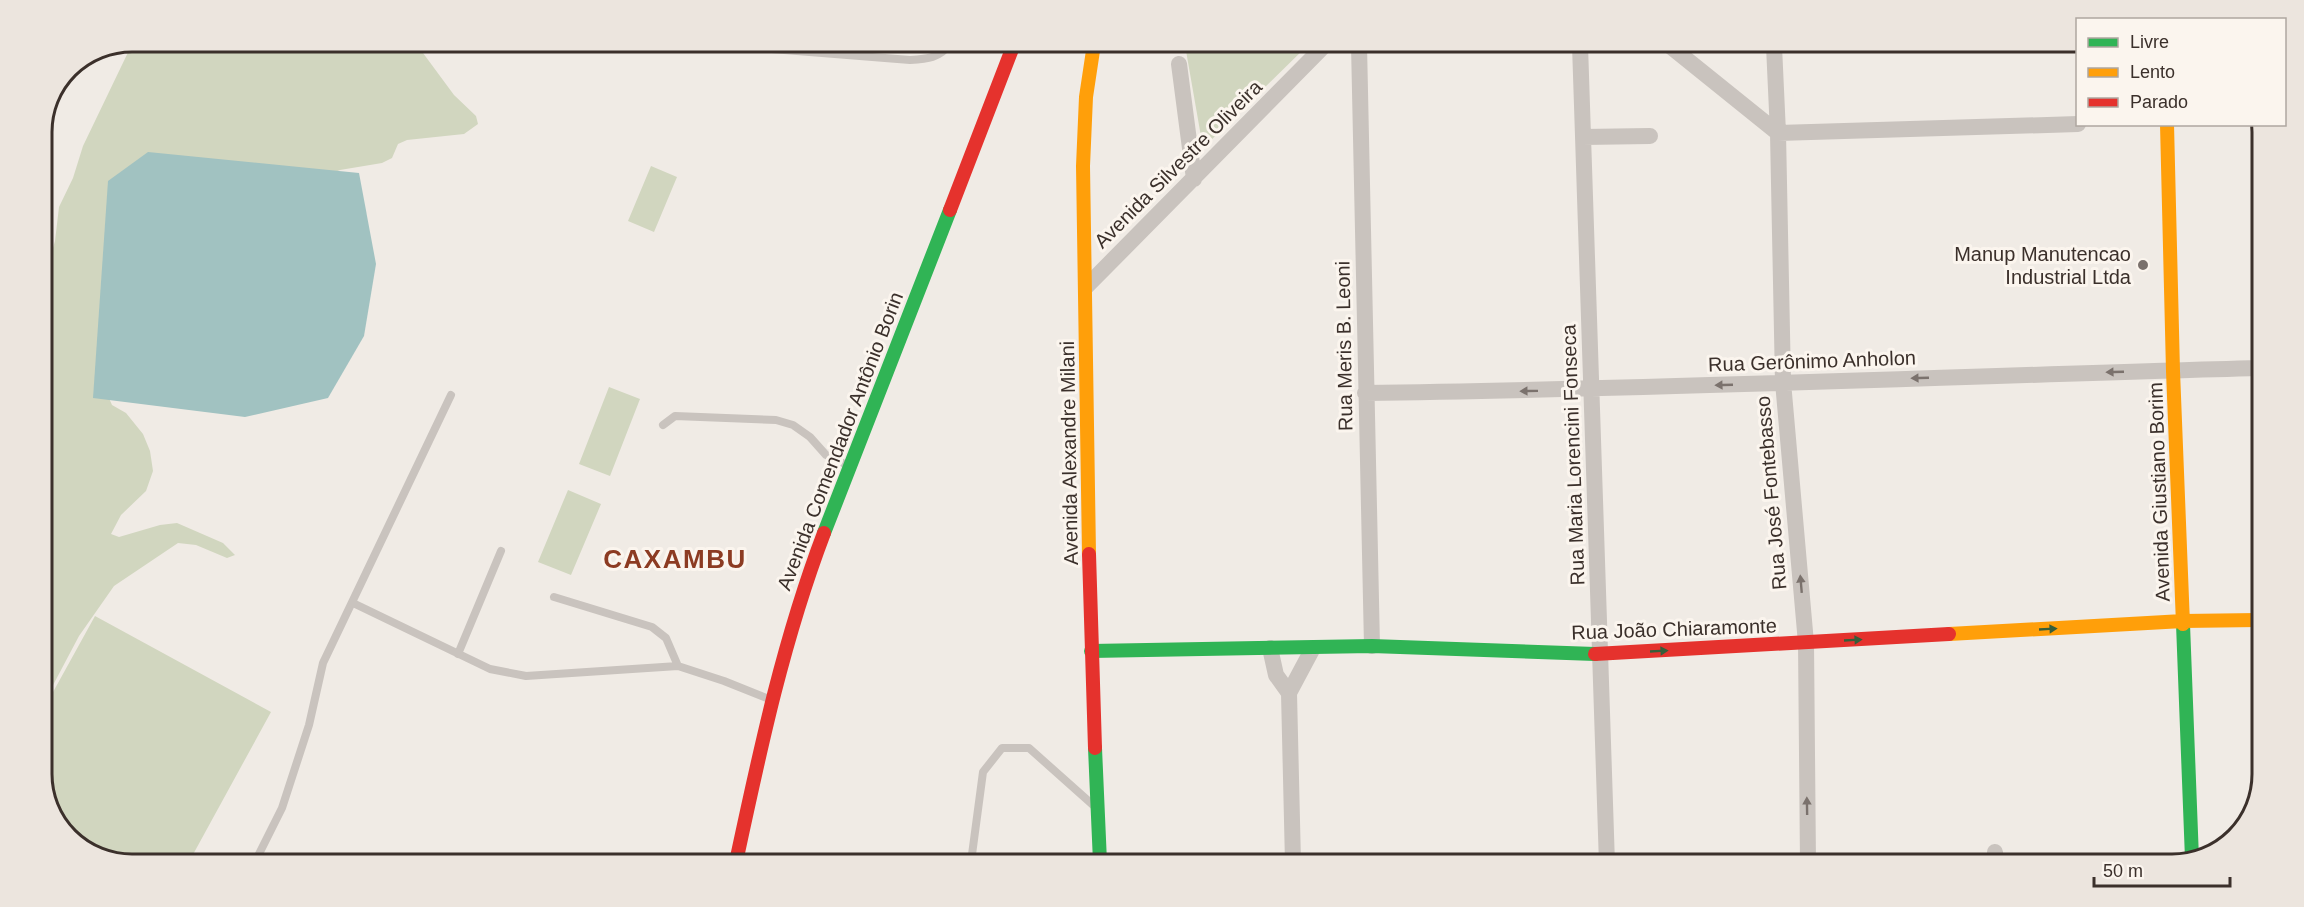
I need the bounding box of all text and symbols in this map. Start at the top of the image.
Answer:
legend [2076,18,2286,126]
text: Livre [2130,32,2169,52]
text: Lento [2130,62,2175,82]
street label: Avenida Silvestre Oliveira [1090,75,1267,252]
text: Parado [2130,92,2188,112]
place label: Manup Manutencao Industrial Ltda [1954,243,2132,288]
marker: Manup Manutencao Industrial Ltda [2136,258,2150,272]
street label: Rua Meris B. Leoni [1332,261,1356,431]
street label: Avenida Comendador Antônio Borin [773,289,907,593]
street label: Rua Maria Lorencini Fonseca [1557,323,1589,586]
street label: Avenida Alexandre Milani [1056,341,1082,565]
street label: Rua Gerônimo Anholon [1708,346,1916,376]
one-way arrow [2105,368,2124,377]
one-way arrow [1910,374,1929,383]
one-way arrow [1715,380,1734,389]
street label: Avenida Giustiano Borim [2144,382,2174,602]
one-way arrow [1520,386,1539,396]
street label: Rua José Fontebasso [1752,395,1790,591]
district label: CAXAMBU [603,544,747,574]
one-way arrow [1796,575,1805,594]
street label: Rua João Chiaramonte [1571,614,1777,644]
one-way arrow [2039,624,2058,634]
one-way arrow [1844,635,1863,645]
one-way arrow [1649,646,1668,655]
one-way arrow [1802,796,1812,815]
scale bar [2094,850,2230,888]
text: 50 m [2103,861,2143,881]

